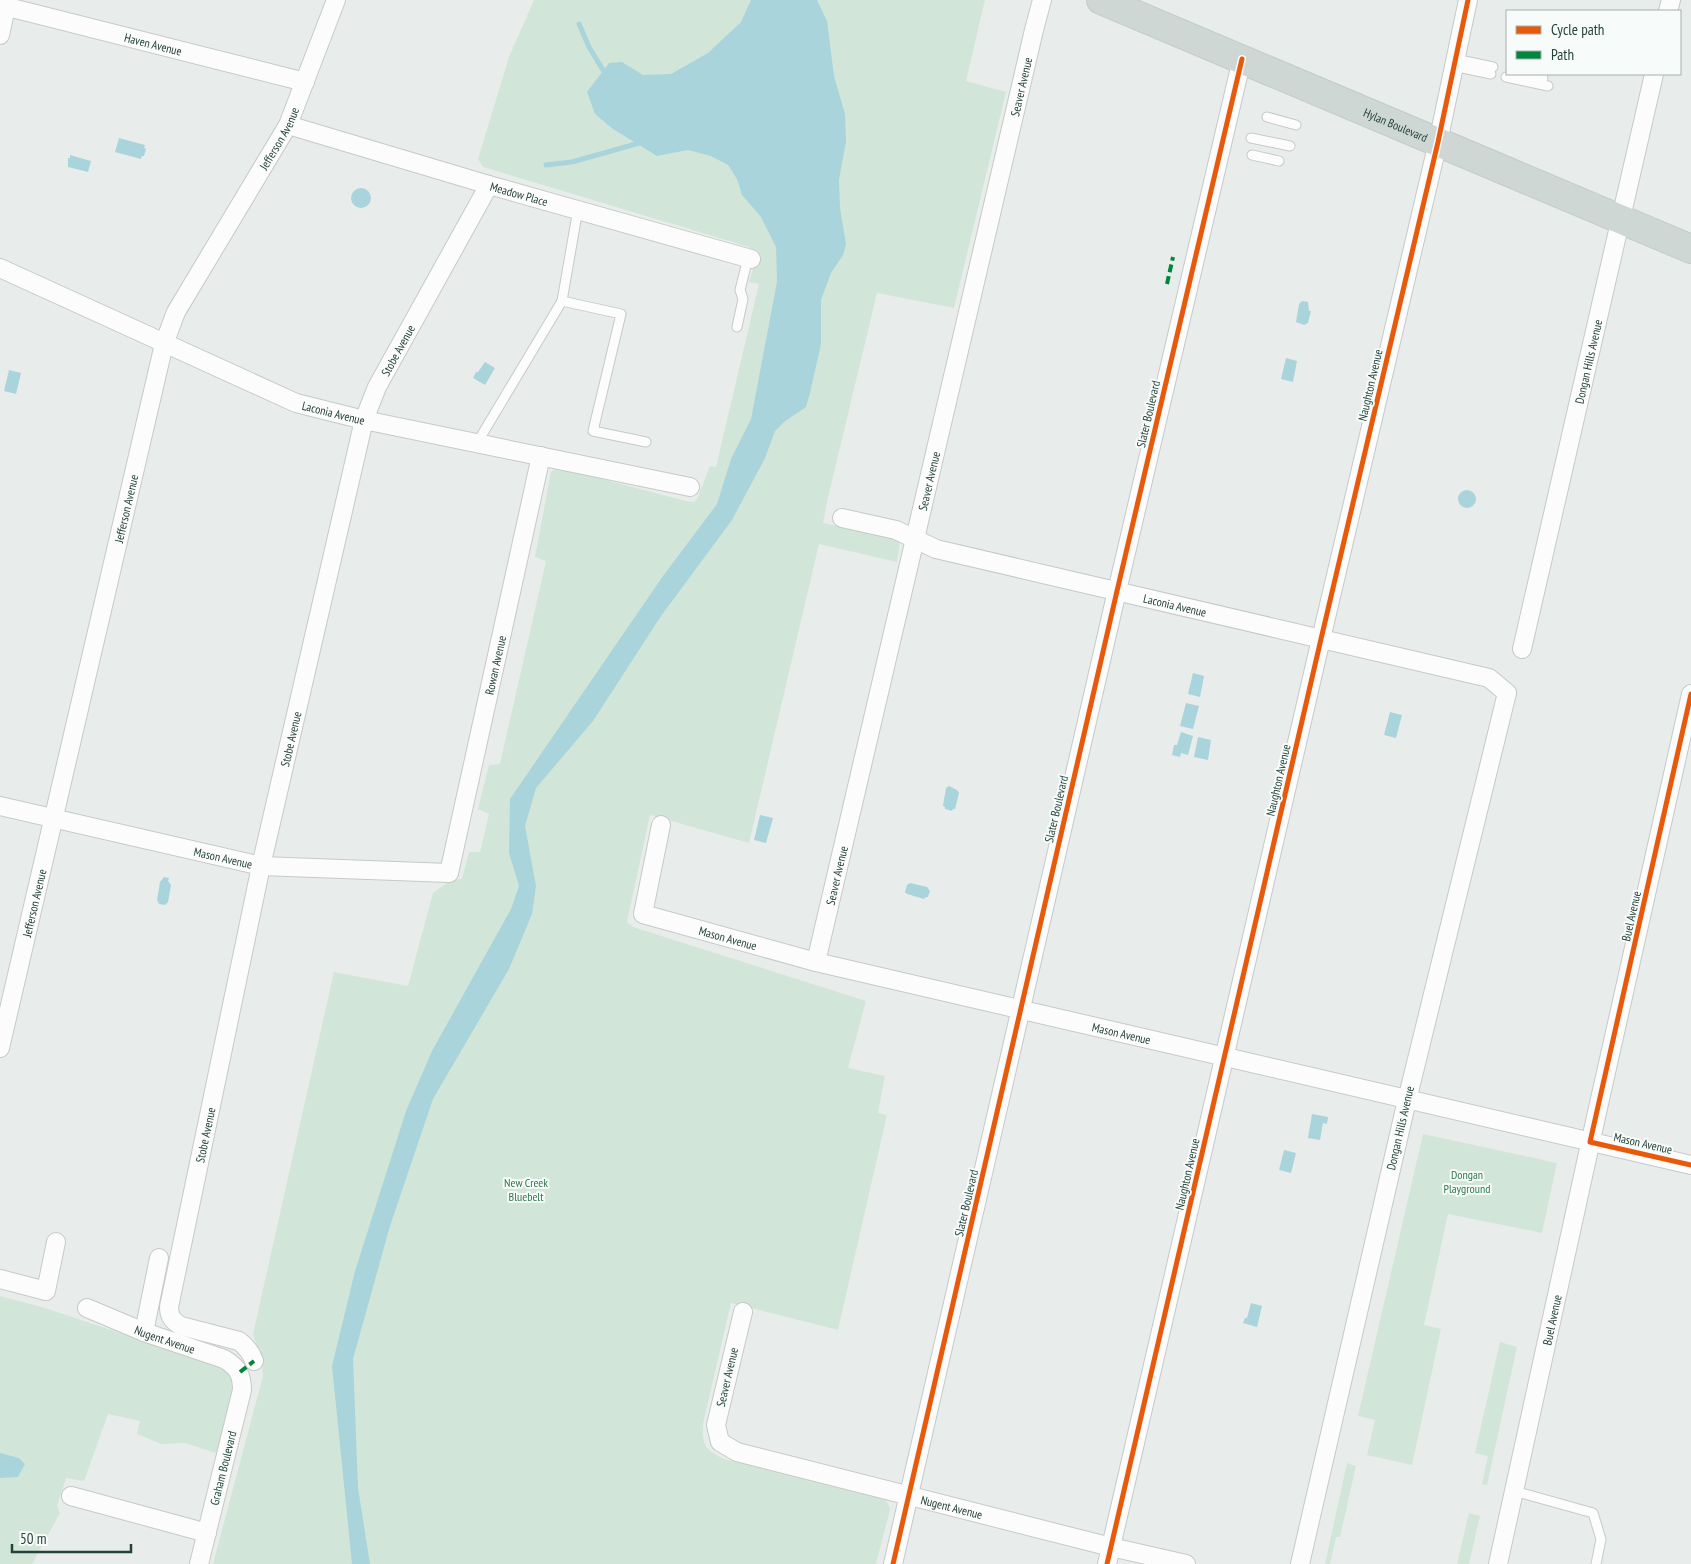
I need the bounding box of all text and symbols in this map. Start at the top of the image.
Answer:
legend [1506,10,1681,75]
text: Cycle path [1551,20,1604,39]
street label: Haven Avenue [123,29,184,58]
text: Path [1551,45,1574,64]
street label: Seaver Avenue [1007,55,1035,118]
street label: Hylan Boulevard [1362,104,1430,145]
street label: Jefferson Avenue [255,105,302,173]
street label: Meadow Place [489,178,550,209]
street label: Dongan Hills Avenue [1571,318,1605,405]
street label: Stobe Avenue [377,322,418,378]
street label: Naughton Avenue [1354,348,1386,422]
street label: Slater Boulevard [1133,379,1163,449]
street label: Laconia Avenue [301,397,367,427]
street label: Seaver Avenue [914,450,943,512]
street label: Jefferson Avenue [110,473,141,545]
street label: Laconia Avenue [1142,590,1208,619]
street label: Rowan Avenue [481,634,509,696]
street label: Stobe Avenue [277,710,304,768]
street label: Naughton Avenue [1262,743,1294,817]
street label: Slater Boulevard [1041,774,1071,844]
street label: Mason Avenue [192,843,254,871]
street label: Seaver Avenue [822,844,850,906]
street label: Jefferson Avenue [18,867,49,939]
street label: Buel Avenue [1618,889,1644,943]
street label: Mason Avenue [697,922,759,953]
street label: Mason Avenue [1091,1019,1152,1047]
street label: Dongan Hills Avenue [1383,1084,1417,1171]
street label: Stobe Avenue [192,1106,218,1164]
street label: Mason Avenue [1612,1129,1674,1157]
street label: Naughton Avenue [1171,1137,1203,1211]
park label: Dongan Playground [1444,1167,1490,1196]
street label: Slater Boulevard [951,1168,981,1238]
park label: New Creek Bluebelt [504,1175,548,1204]
street label: Buel Avenue [1539,1293,1564,1346]
street label: Nugent Avenue [132,1321,197,1356]
street label: Seaver Avenue [713,1346,741,1408]
street label: Graham Boulevard [207,1429,239,1507]
street label: Nugent Avenue [919,1492,984,1522]
scale bar [12,1522,131,1554]
text: 50 m [20,1529,46,1548]

